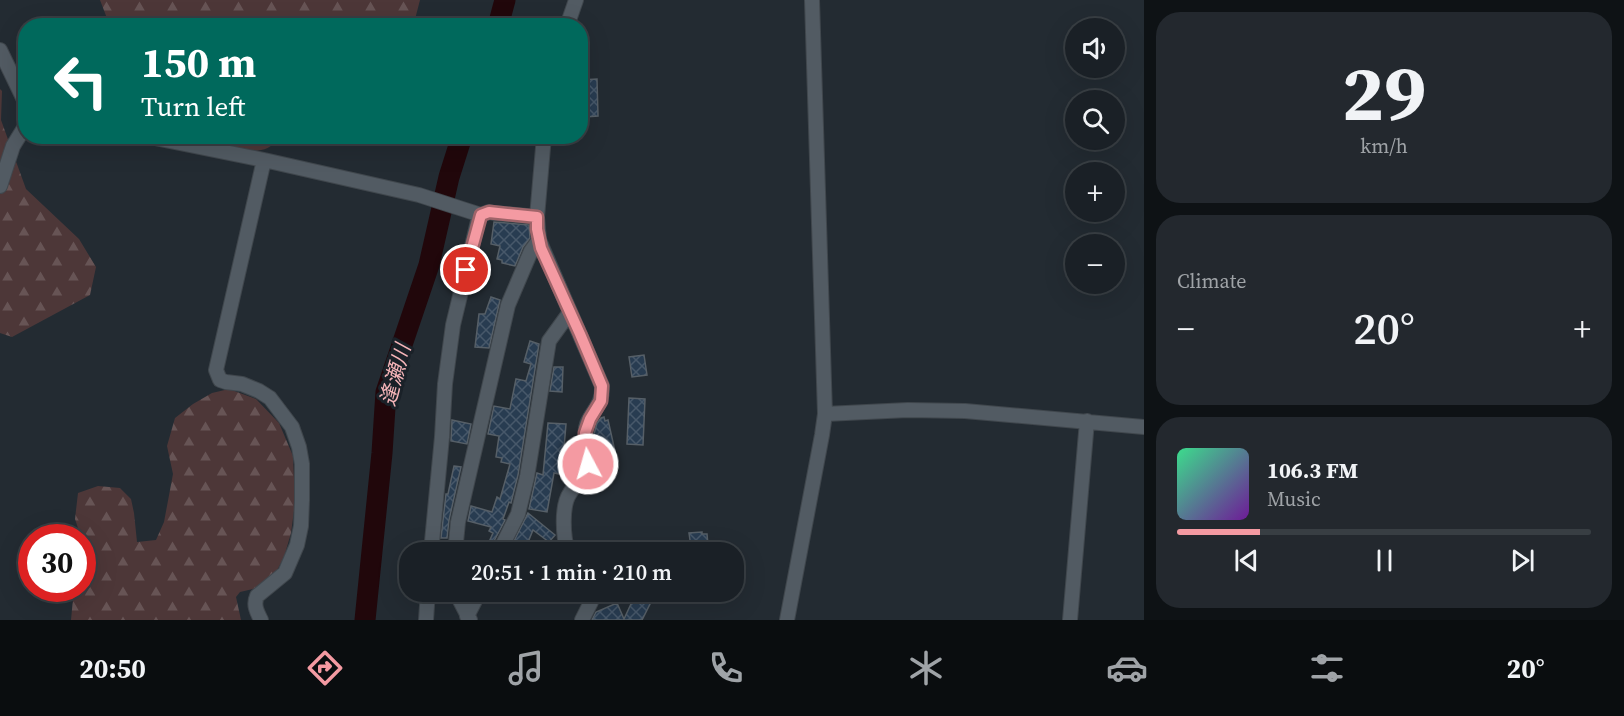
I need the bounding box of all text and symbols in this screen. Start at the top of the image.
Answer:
map controls [1065,18,1125,294]
button: sound [1065,18,1125,78]
text: 150 m [141,33,256,91]
text: 29 [1342,39,1426,146]
icon: left [42,42,120,120]
text: Turn left [141,88,245,125]
button: search [1065,90,1125,150]
text: km/h [1360,132,1408,160]
button: + [1065,162,1125,222]
button: − [1065,234,1125,294]
pin [440,244,491,295]
icon: arrive [449,253,482,286]
text: Climate [1177,267,1246,295]
text: 20° [1353,297,1415,359]
text: − [1177,306,1195,351]
text: + [1574,306,1591,351]
water label: 逢瀬川 [373,339,418,409]
position arrow [556,432,620,496]
text: 106.3 FM [1267,455,1358,485]
text: Music [1267,485,1321,513]
speed limit sign: 30 [18,524,96,602]
icon: previous [1230,544,1263,577]
icon: pause [1368,544,1401,577]
icon: next [1506,544,1539,577]
text: 20:51 · 1 min · 210 m [471,557,672,587]
icon: directions [304,647,346,689]
icon: music [505,647,547,689]
icon: phone [705,647,747,689]
icon: climate [905,647,947,689]
icon: car [1106,647,1148,689]
icon: filters [1306,647,1348,689]
text: 20:50 [79,650,146,687]
text: 20° [1507,650,1545,687]

